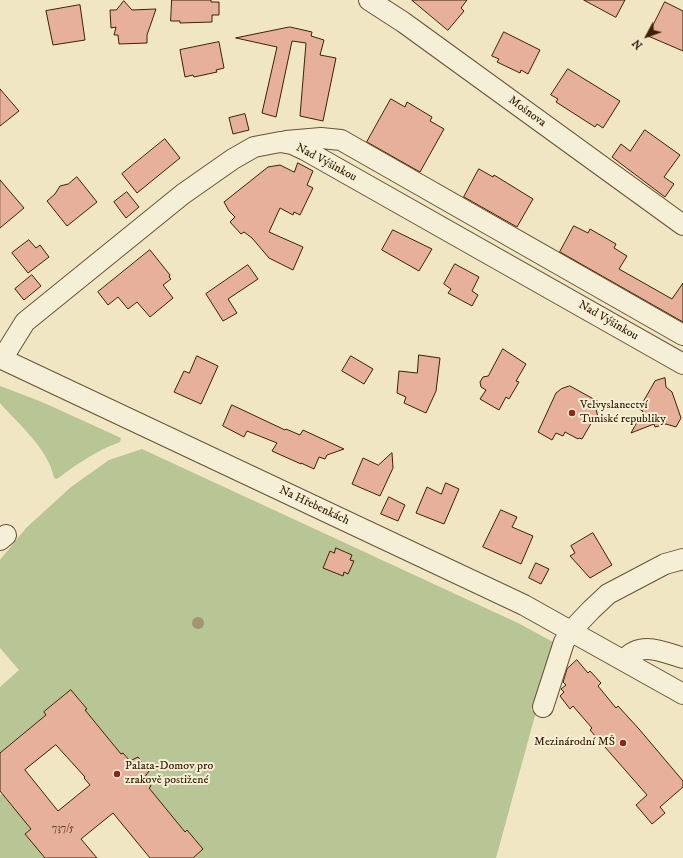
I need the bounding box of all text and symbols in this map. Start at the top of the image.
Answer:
north arrow [627,16,667,56]
text: N [630,36,646,52]
street label: Mošnova [505,94,549,130]
street label: Nad Výšinkou [293,141,359,185]
street label: Nad Výšinkou [575,298,641,344]
place label: Velvyslanectví Tuniské republiky [580,399,666,427]
marker: Velvyslanectví Tuniské republiky [567,408,577,418]
street label: Na Hřebenkách [276,483,352,529]
place label: Mezinárodní MŠ [534,736,615,750]
marker: Mezinárodní MŠ [618,738,628,748]
place label: Palata-Domov pro zrakově postižené [125,760,213,788]
marker: Palata-Domov pro zrakově postižené [112,769,122,779]
house number: 737/5 [52,823,74,835]

